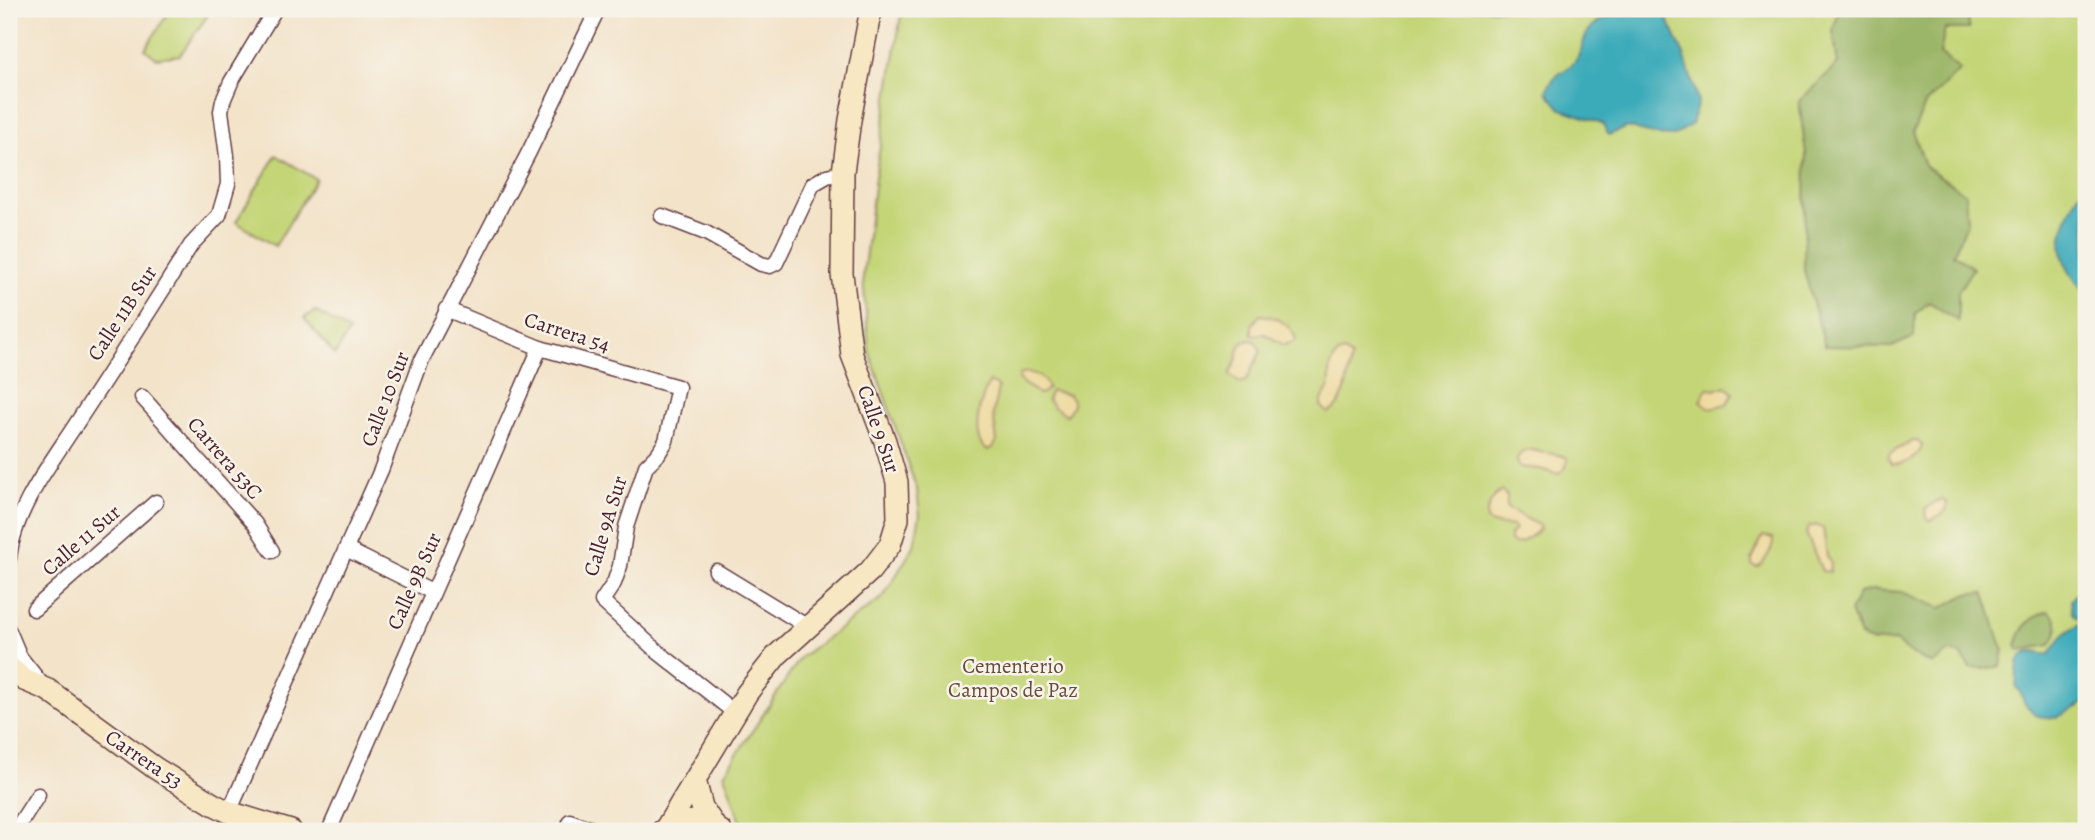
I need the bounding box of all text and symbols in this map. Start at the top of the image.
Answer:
street label: Calle 11B Sur [81,260,163,366]
street label: Carrera 54 [521,305,613,359]
street label: Calle 10 Sur [354,347,416,451]
street label: Calle 9 Sur [851,381,907,477]
street label: Carrera 53C [181,411,269,505]
street label: Calle 9A Sur [577,473,633,579]
street label: Calle 11 Sur [36,498,126,582]
street label: Calle 9B Sur [380,528,448,634]
park label: Cementerio Campos de Paz [948,652,1078,704]
street label: Carrera 53 [100,723,188,795]

